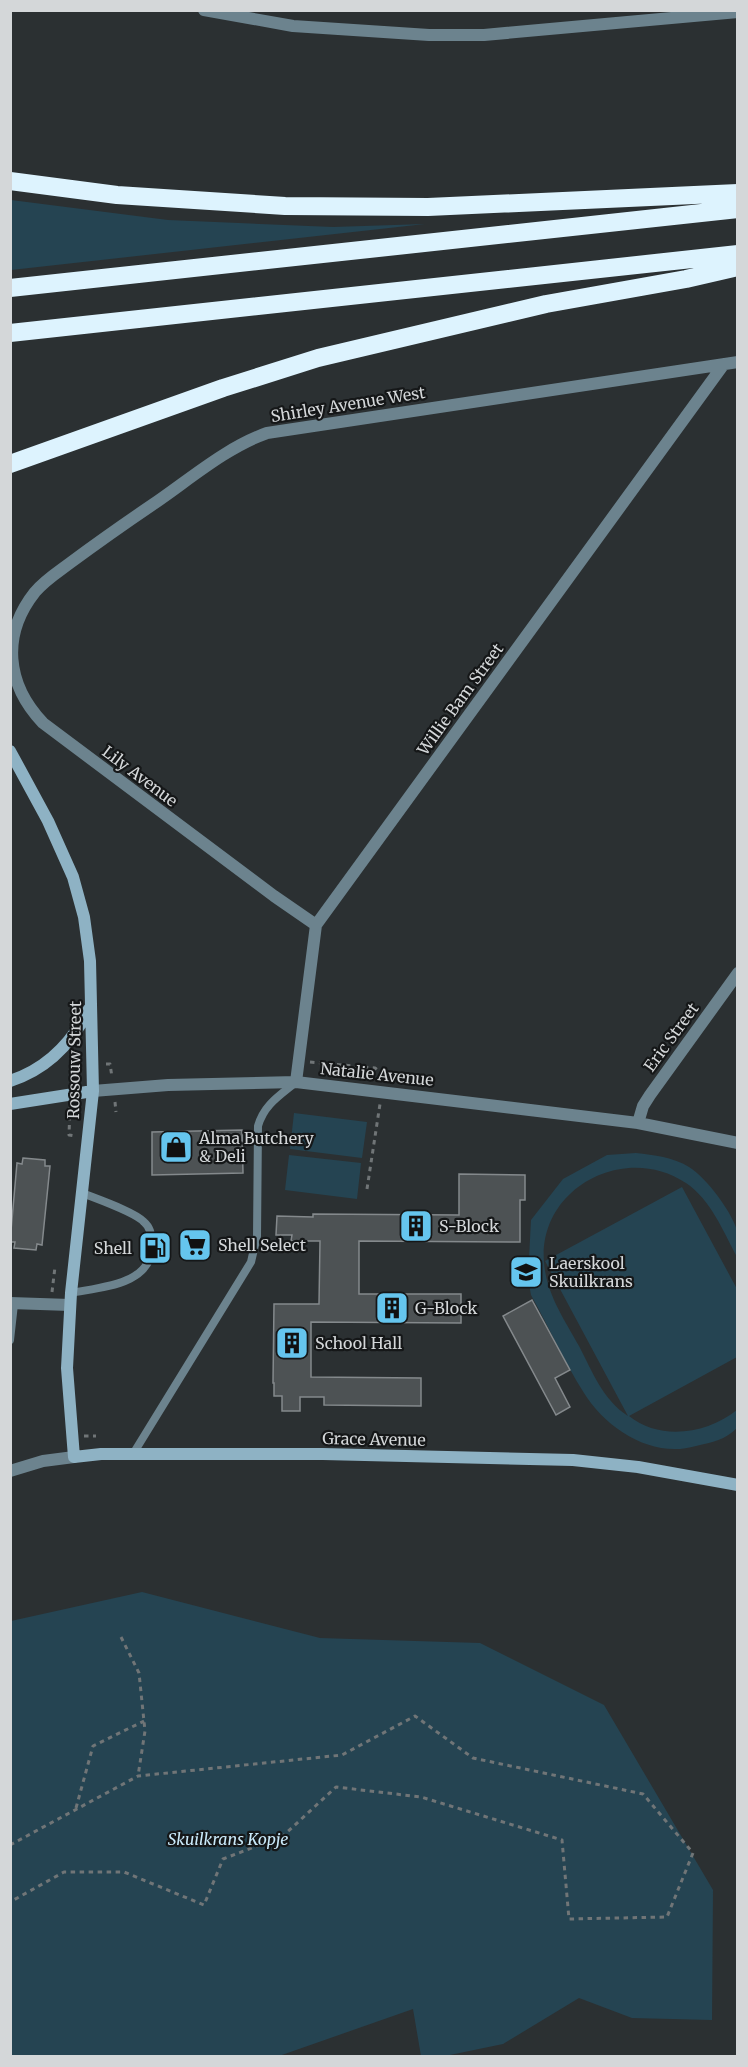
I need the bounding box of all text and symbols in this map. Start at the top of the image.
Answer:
street label: Shirley Avenue West [269,382,427,426]
street label: Willie Bam Street [412,639,508,760]
street label: Lily Avenue [98,741,182,811]
street label: Eric Street [639,998,703,1075]
street label: Rossouw Street [63,1000,85,1119]
street label: Natalie Avenue [319,1058,435,1090]
place label: Alma Butchery & Deli [198,1128,314,1166]
shop icon: Alma Butchery & Deli [158,1129,194,1165]
building icon: S-Block [398,1208,434,1244]
place label: S-Block [439,1216,500,1236]
supermarket icon: Shell Select [177,1227,213,1263]
fuel station icon: Shell [137,1230,173,1266]
place label: Shell Select [218,1235,307,1255]
place label: Shell [94,1238,132,1258]
place label: Laerskool Skuilkrans [549,1253,633,1291]
school or university icon: Laerskool Skuilkrans [508,1254,544,1290]
building icon: G-Block [374,1290,410,1326]
place label: G-Block [415,1298,478,1318]
building icon: School Hall [274,1325,310,1361]
place label: School Hall [315,1333,402,1353]
street label: Grace Avenue [322,1428,426,1450]
park label: Skuilkrans Kopje [168,1829,288,1849]

